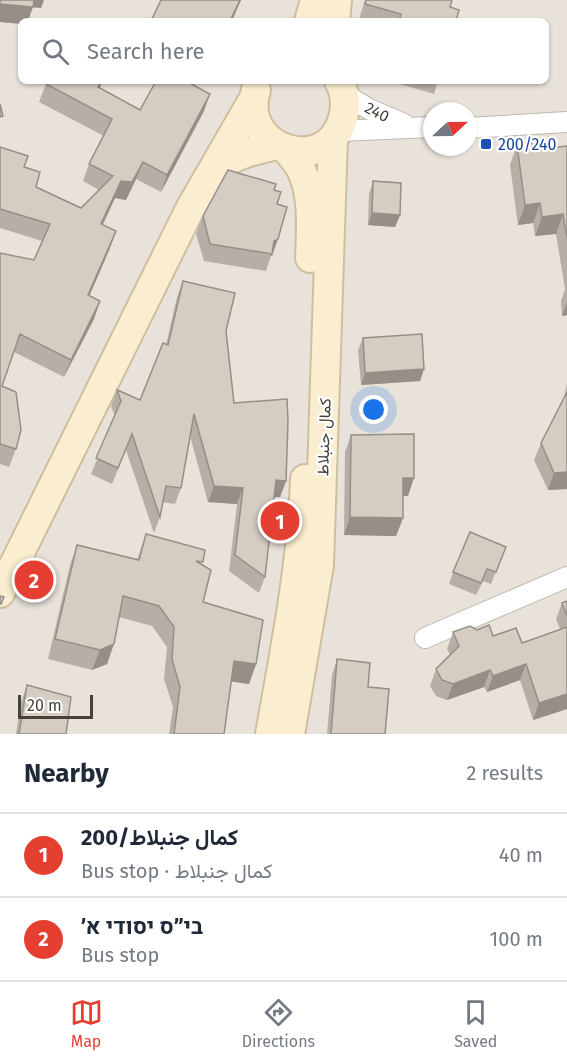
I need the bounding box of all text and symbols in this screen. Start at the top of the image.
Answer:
search box [18,18,549,84]
icon: search [39,35,72,68]
text: Search here [87,38,205,65]
street label: 240 [362,98,392,126]
north arrow [423,102,477,156]
place label: 200/240 [498,135,556,154]
marker: 200/240 [479,137,493,151]
your location [359,395,388,424]
street label: كمال جنبلاط [313,398,335,476]
pin: 1 [260,498,300,544]
pin: 2 [15,558,54,602]
scale bar [18,692,93,720]
text: 20 m [27,696,62,715]
text: Nearby [24,758,109,789]
text: 2 results [466,761,543,785]
text: 200/كمال جنبلاط [81,824,238,851]
text: 1 [39,843,48,867]
text: 40 m [499,843,543,867]
text: Bus stop · كمال جنبلاط [81,859,272,883]
text: בי״ס יסודי א׳ [81,913,203,940]
text: 2 [38,927,49,951]
text: 100 m [490,927,543,951]
text: Bus stop [81,943,159,967]
tab: Map [70,996,103,1051]
tab: Directions [242,996,315,1051]
tab: Saved [454,996,497,1051]

